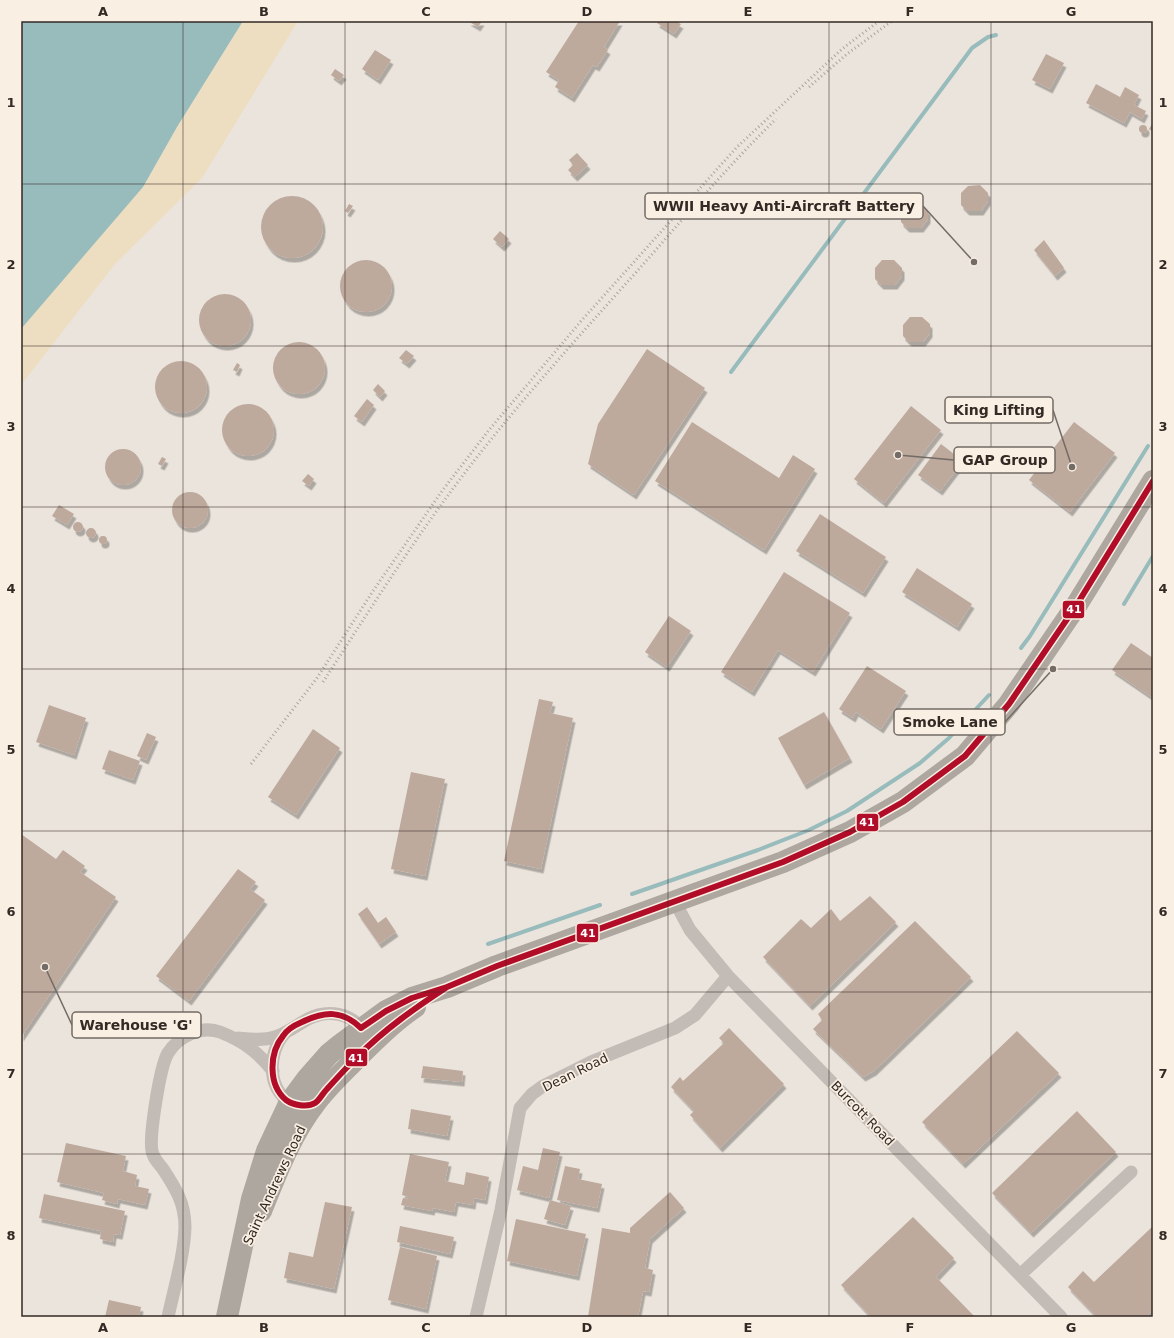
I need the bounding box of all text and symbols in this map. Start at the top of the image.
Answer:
text: A [98,4,108,19]
text: B [259,4,269,19]
text: C [421,4,431,19]
text: D [582,4,593,19]
text: E [744,4,752,19]
text: F [906,4,914,19]
text: G [1066,4,1076,19]
text: 1 [6,95,16,110]
text: 1 [1158,95,1168,110]
callout: WWII Heavy Anti-Aircraft Battery [645,193,923,219]
text: WWII Heavy Anti-Aircraft Battery [653,198,915,214]
text: 2 [6,257,16,272]
text: 2 [1158,257,1168,272]
callout: King Lifting [945,397,1053,423]
text: King Lifting [953,402,1045,418]
text: 3 [6,419,16,434]
text: 3 [1158,419,1168,434]
callout: GAP Group [954,447,1055,473]
text: GAP Group [962,452,1048,468]
text: 4 [6,581,16,596]
text: 4 [1158,581,1168,596]
line badge: 41 [1062,600,1085,619]
text: 41 [1066,603,1082,616]
callout: Smoke Lane [894,709,1005,735]
text: Smoke Lane [902,714,998,730]
text: 5 [6,742,16,757]
text: 5 [1158,742,1168,757]
line badge: 41 [856,813,879,832]
text: 41 [859,816,875,829]
text: 6 [6,904,16,919]
text: 6 [1158,904,1168,919]
line badge: 41 [576,923,599,943]
text: 41 [580,927,596,940]
callout: Warehouse 'G' [72,1012,201,1038]
text: Warehouse 'G' [79,1017,193,1033]
line badge: 41 [345,1048,368,1067]
street label: Dean Road [540,1050,610,1095]
text: 41 [348,1052,364,1065]
text: 7 [6,1066,16,1081]
text: 7 [1158,1066,1168,1081]
street label: Burcott Road [828,1078,897,1149]
street label: Saint Andrews Road [240,1123,309,1247]
text: 8 [6,1228,16,1243]
text: 8 [1158,1228,1168,1243]
text: A [98,1320,108,1335]
text: B [259,1320,269,1335]
text: C [421,1320,431,1335]
text: D [582,1320,593,1335]
text: E [744,1320,752,1335]
text: F [906,1320,914,1335]
text: G [1066,1320,1076,1335]

